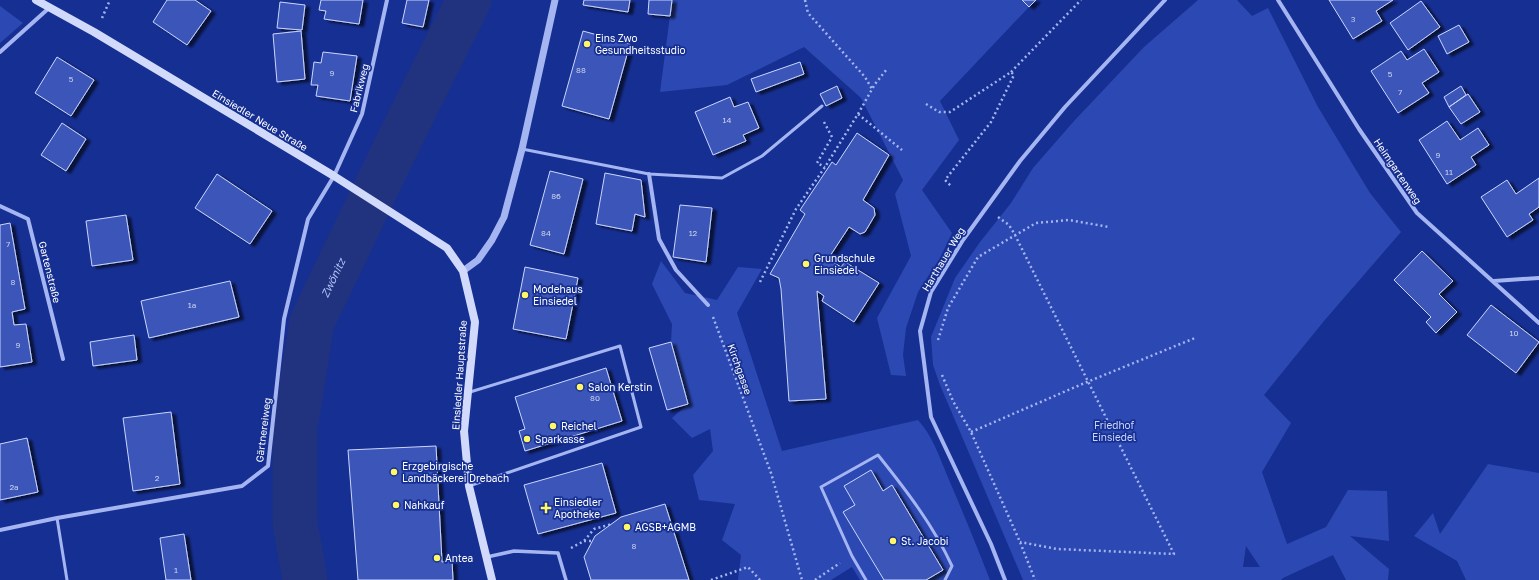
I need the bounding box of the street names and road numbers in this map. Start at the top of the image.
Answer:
street label: Fabrikweg [347,62,371,114]
street label: Einsiedler Neue Straße [210,87,310,153]
street label: Heimgartenweg [1372,136,1424,206]
street label: Harthauer Weg [919,225,967,293]
street label: Gartenstraße [37,240,64,304]
street label: Einsiedler Hauptstraße [449,320,469,430]
street label: Kirchgasse [725,342,755,396]
street label: Gärtnereiweg [253,397,273,463]

